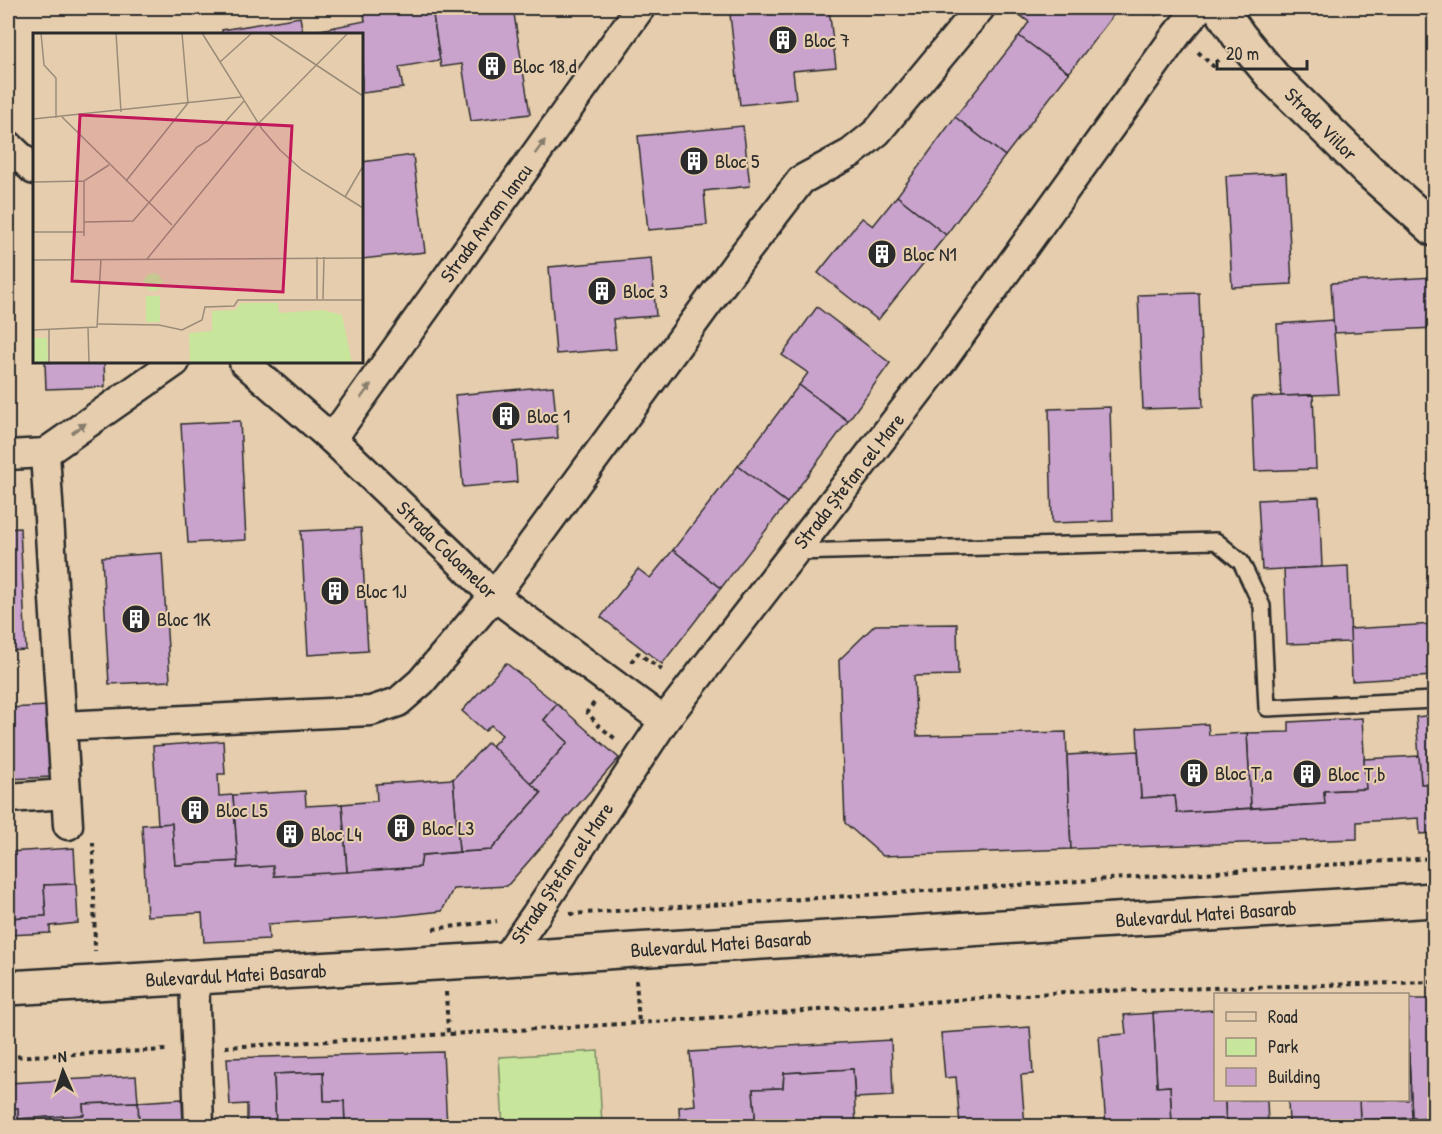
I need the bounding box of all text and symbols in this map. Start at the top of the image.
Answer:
building icon: Bloc 7 [767,24,799,56]
place label: Bloc 7 [804,26,850,53]
inset map [33,33,363,363]
scale bar [1217,33,1307,71]
text: 20 m [1226,41,1259,66]
building icon: Bloc 18,d [476,50,508,82]
place label: Bloc 18,d [513,52,577,79]
street label: Strada Viilor [1279,81,1364,166]
one-way arrow [534,139,546,155]
building icon: Bloc 5 [678,145,710,177]
place label: Bloc 5 [715,147,760,174]
street label: Strada Avram Iancu [433,158,538,288]
building icon: Bloc N1 [866,238,898,270]
place label: Bloc N1 [903,240,957,267]
building icon: Bloc 3 [586,275,618,307]
place label: Bloc 3 [623,277,668,304]
one-way arrow [359,383,371,398]
building icon: Bloc 1 [490,400,522,432]
place label: Bloc 1 [527,402,570,429]
street label: Strada Ștefan cel Mare [787,407,910,554]
one-way arrow [71,422,87,434]
street label: Strada Coloanelor [391,495,504,605]
building icon: Bloc 1J [319,575,351,607]
place label: Bloc 1J [356,577,407,604]
building icon: Bloc 1K [120,603,152,635]
place label: Bloc 1K [157,605,211,632]
building icon: Bloc T,a [1178,757,1210,789]
building icon: Bloc T,b [1291,758,1323,790]
place label: Bloc T,a [1215,759,1272,786]
place label: Bloc T,b [1328,760,1386,787]
building icon: Bloc L5 [179,794,211,826]
place label: Bloc L5 [216,796,268,823]
street label: Strada Ștefan cel Mare [504,797,619,949]
building icon: Bloc L3 [385,812,417,844]
place label: Bloc L3 [422,814,474,841]
building icon: Bloc L4 [274,818,306,850]
place label: Bloc L4 [311,820,362,847]
street label: Bulevardul Matei Basarab [1114,894,1298,933]
street label: Bulevardul Matei Basarab [629,924,813,963]
street label: Bulevardul Matei Basarab [145,956,327,993]
legend [1214,993,1409,1101]
text: Road [1268,1004,1298,1029]
text: Park [1268,1034,1299,1059]
north arrow [33,1041,93,1101]
text: N [57,1045,68,1067]
text: Building [1268,1064,1320,1089]

